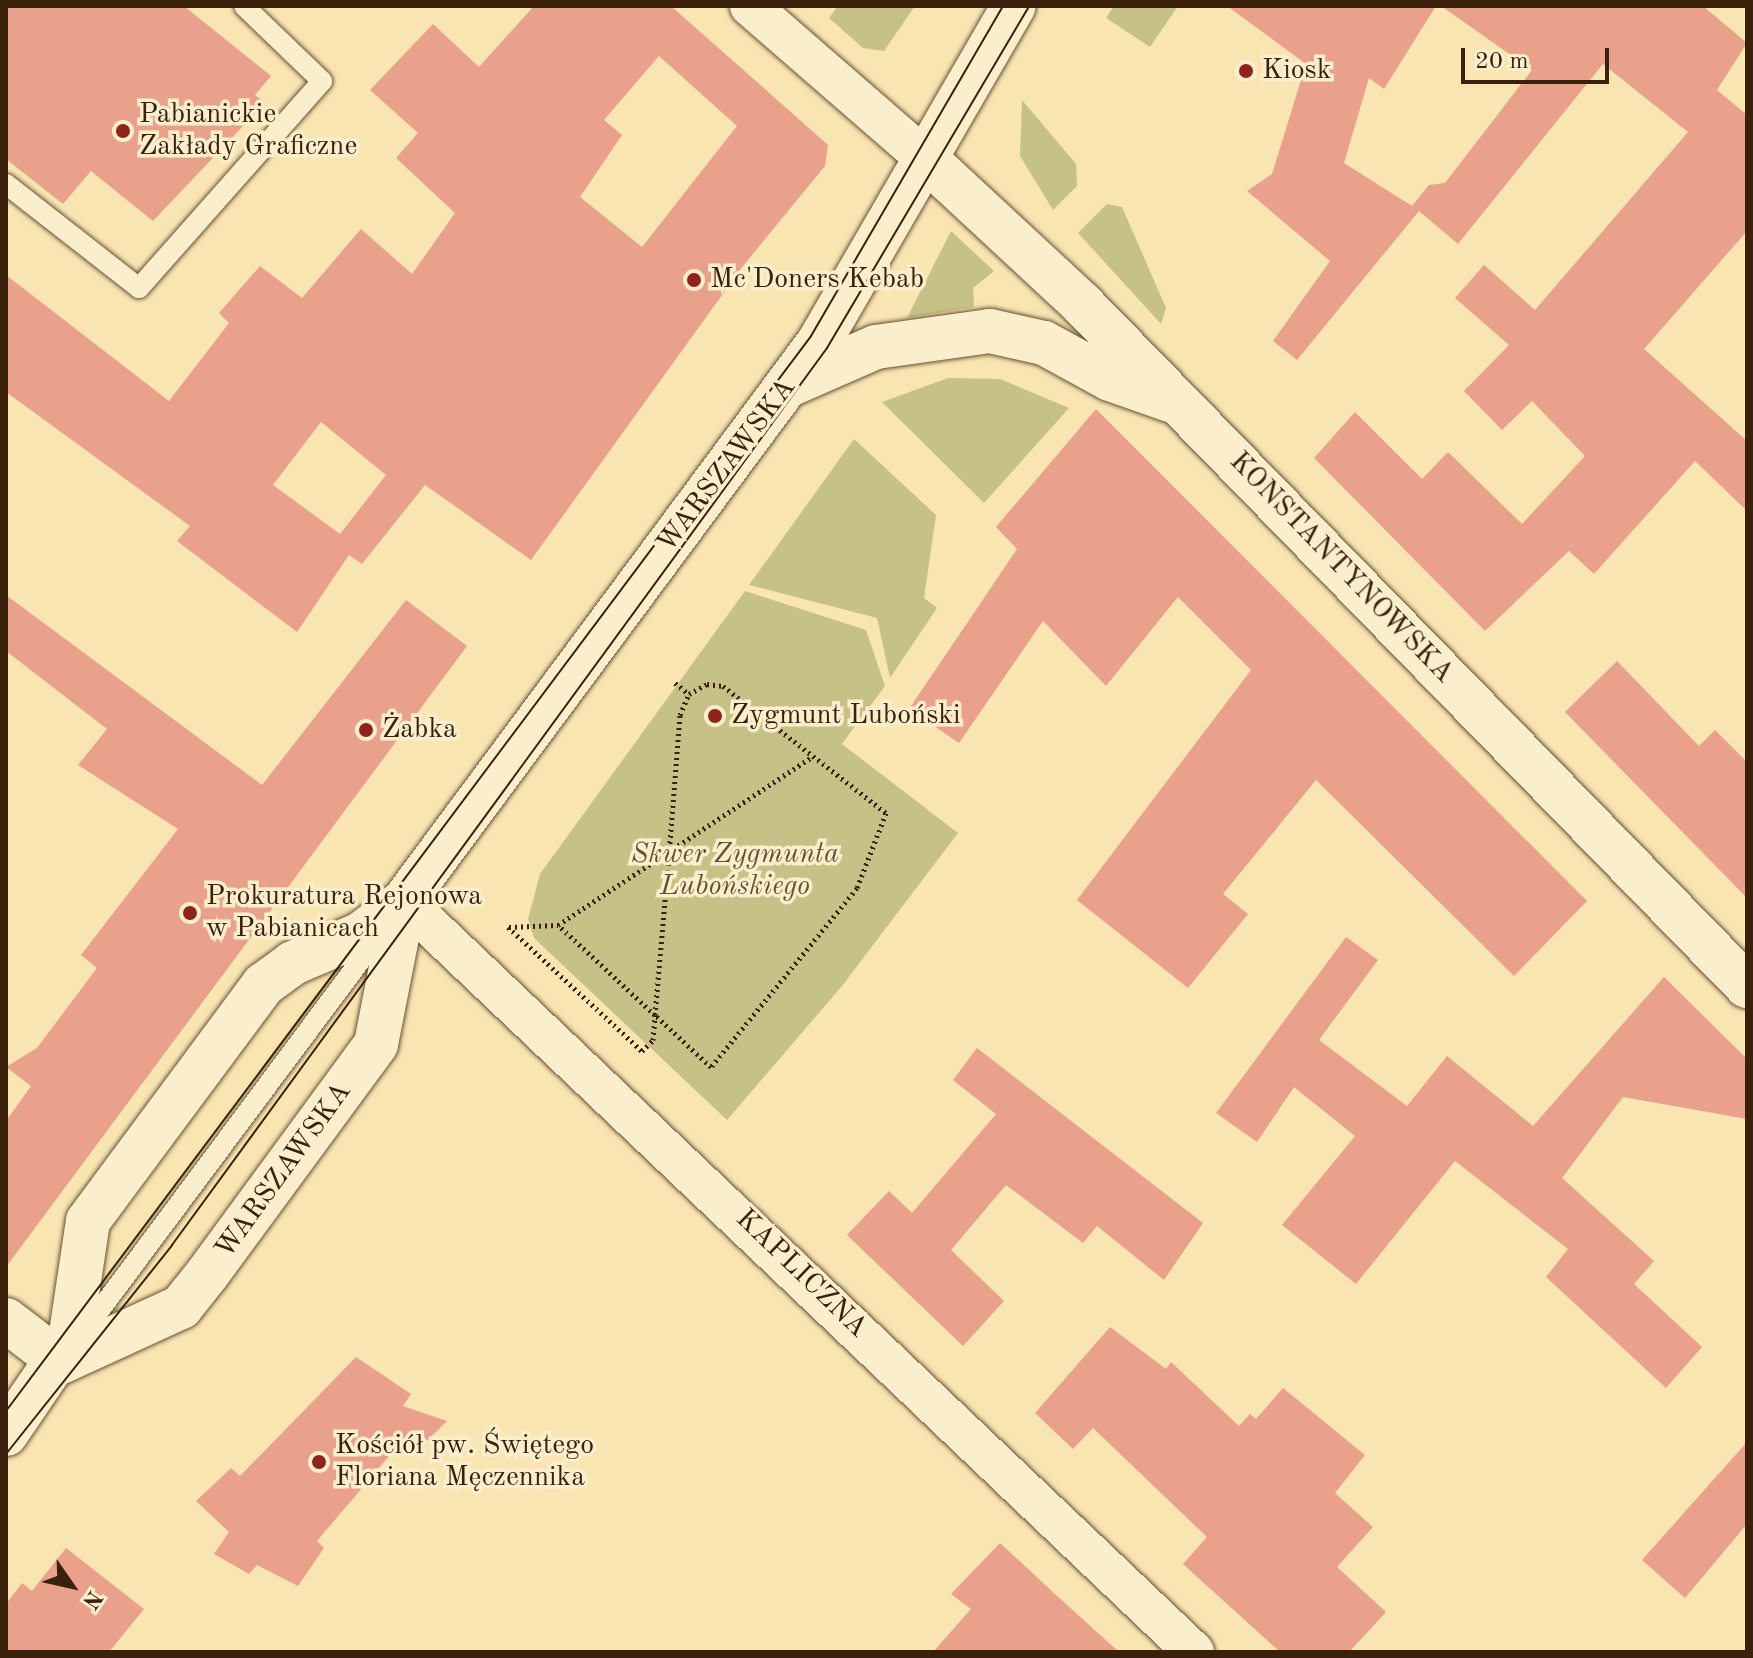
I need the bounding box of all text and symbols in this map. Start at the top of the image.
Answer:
scale bar [1465,32,1613,82]
text: 20 m [1475,50,1529,74]
place label: Kiosk [1262,54,1331,88]
marker: Kiosk [1237,62,1255,80]
place label: Pabianickie Zakłady Graficzne [139,98,357,164]
marker: Pabianickie Zakłady Graficzne [114,122,132,140]
place label: Mc'Doners Kebab [710,263,924,297]
marker: Mc'Doners Kebab [685,271,703,289]
street label: WARSZAWSKA [651,372,803,560]
street label: KONSTANTYNOWSKA [1222,445,1460,691]
place label: Zygmunt Luboński [731,699,960,733]
marker: Zygmunt Luboński [706,707,724,725]
place label: Żabka [382,713,457,747]
marker: Żabka [357,721,375,739]
park label: Skwer Zygmunta Lubońskiego [631,838,839,904]
place label: Prokuratura Rejonowa w Pabianicach [206,880,482,946]
marker: Prokuratura Rejonowa w Pabianicach [181,904,199,922]
street label: WARSZAWSKA [209,1076,359,1266]
street label: KAPLICZNA [728,1203,874,1345]
place label: Kościół pw. Świętego Floriana Męczennika [335,1429,594,1495]
marker: Kościół pw. Świętego Floriana Męczennika [310,1453,328,1471]
north arrow [32,1546,112,1626]
text: N [78,1586,106,1613]

